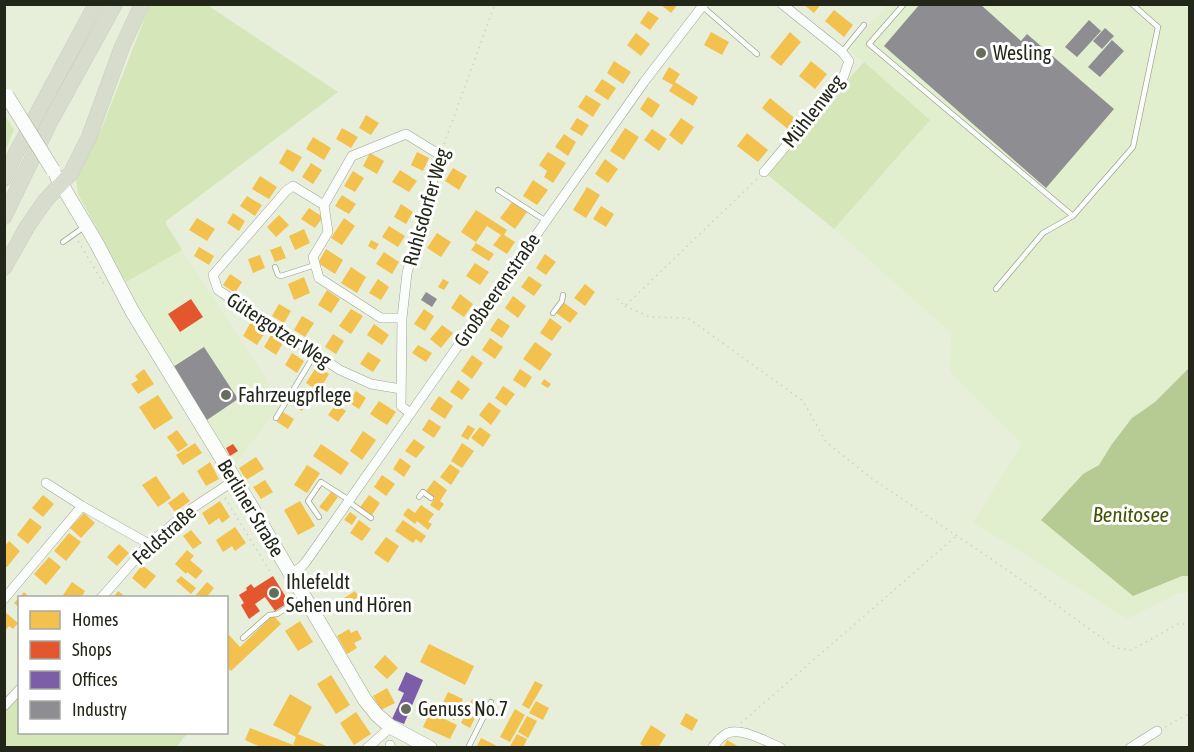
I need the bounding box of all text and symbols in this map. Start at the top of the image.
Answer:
place label: Wesling [993,41,1052,64]
marker: Wesling [974,46,988,60]
street label: Mühlenweg [777,69,848,152]
street label: Ruhlsdorfer Weg [398,145,453,268]
street label: Großbeerenstraße [449,228,544,351]
street label: Gütergotzer Weg [223,287,336,372]
place label: Fahrzeugpflege [238,383,351,406]
marker: Fahrzeugpflege [219,388,233,402]
street label: Berliner Straße [213,455,289,560]
street label: Feldstraße [127,500,200,569]
water label: Benitosee [1093,502,1169,526]
place label: Ihlefeldt Sehen und Hören [286,570,412,616]
marker: Ihlefeldt Sehen und Hören [267,586,281,600]
legend [18,596,228,734]
text: Homes [72,609,118,630]
text: Shops [72,639,112,660]
text: Offices [72,669,118,690]
place label: Genuss No.7 [418,697,508,720]
text: Industry [72,699,127,720]
marker: Genuss No.7 [399,702,413,716]

